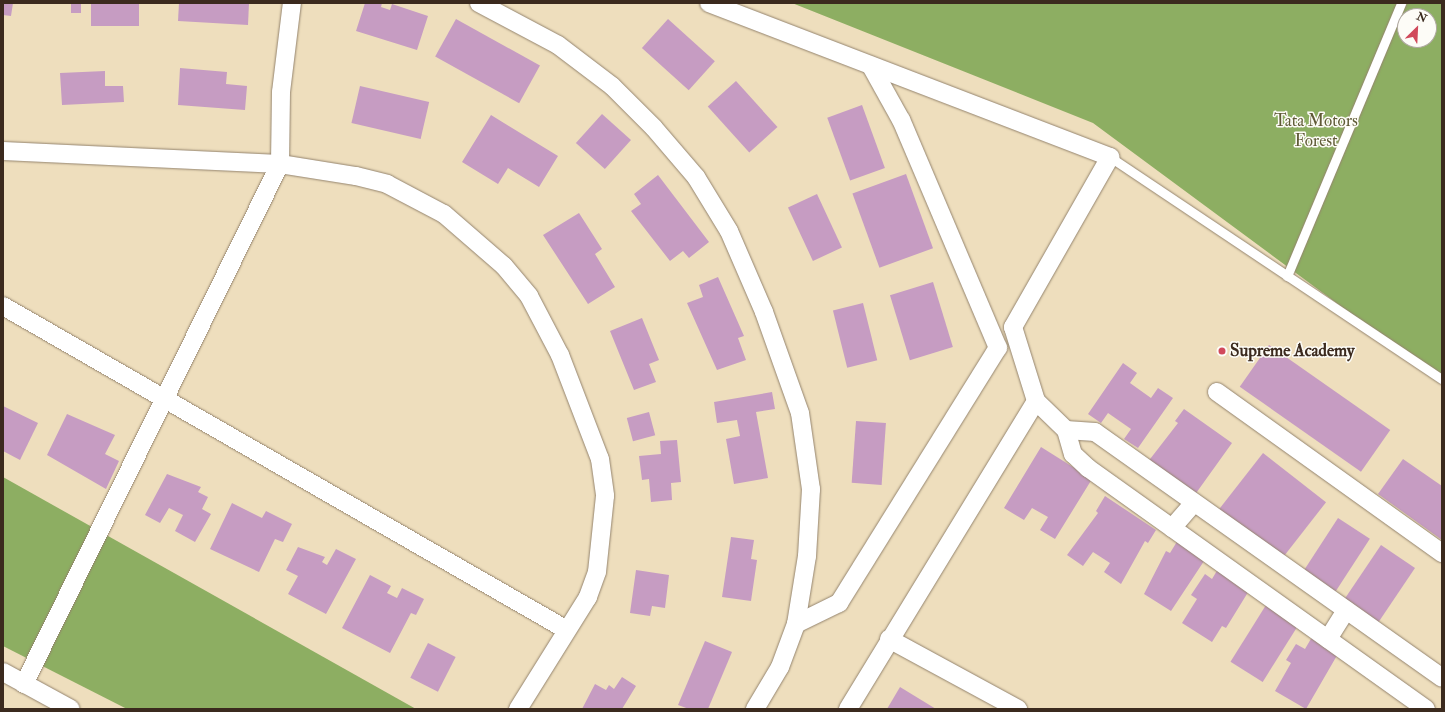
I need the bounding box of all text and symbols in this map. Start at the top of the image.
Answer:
north arrow [1397,8,1437,48]
text: N [1415,10,1429,25]
park label: Tata Motors Forest [1274,111,1358,151]
place label: Supreme Academy [1230,341,1354,361]
marker: Supreme Academy [1217,346,1227,356]

